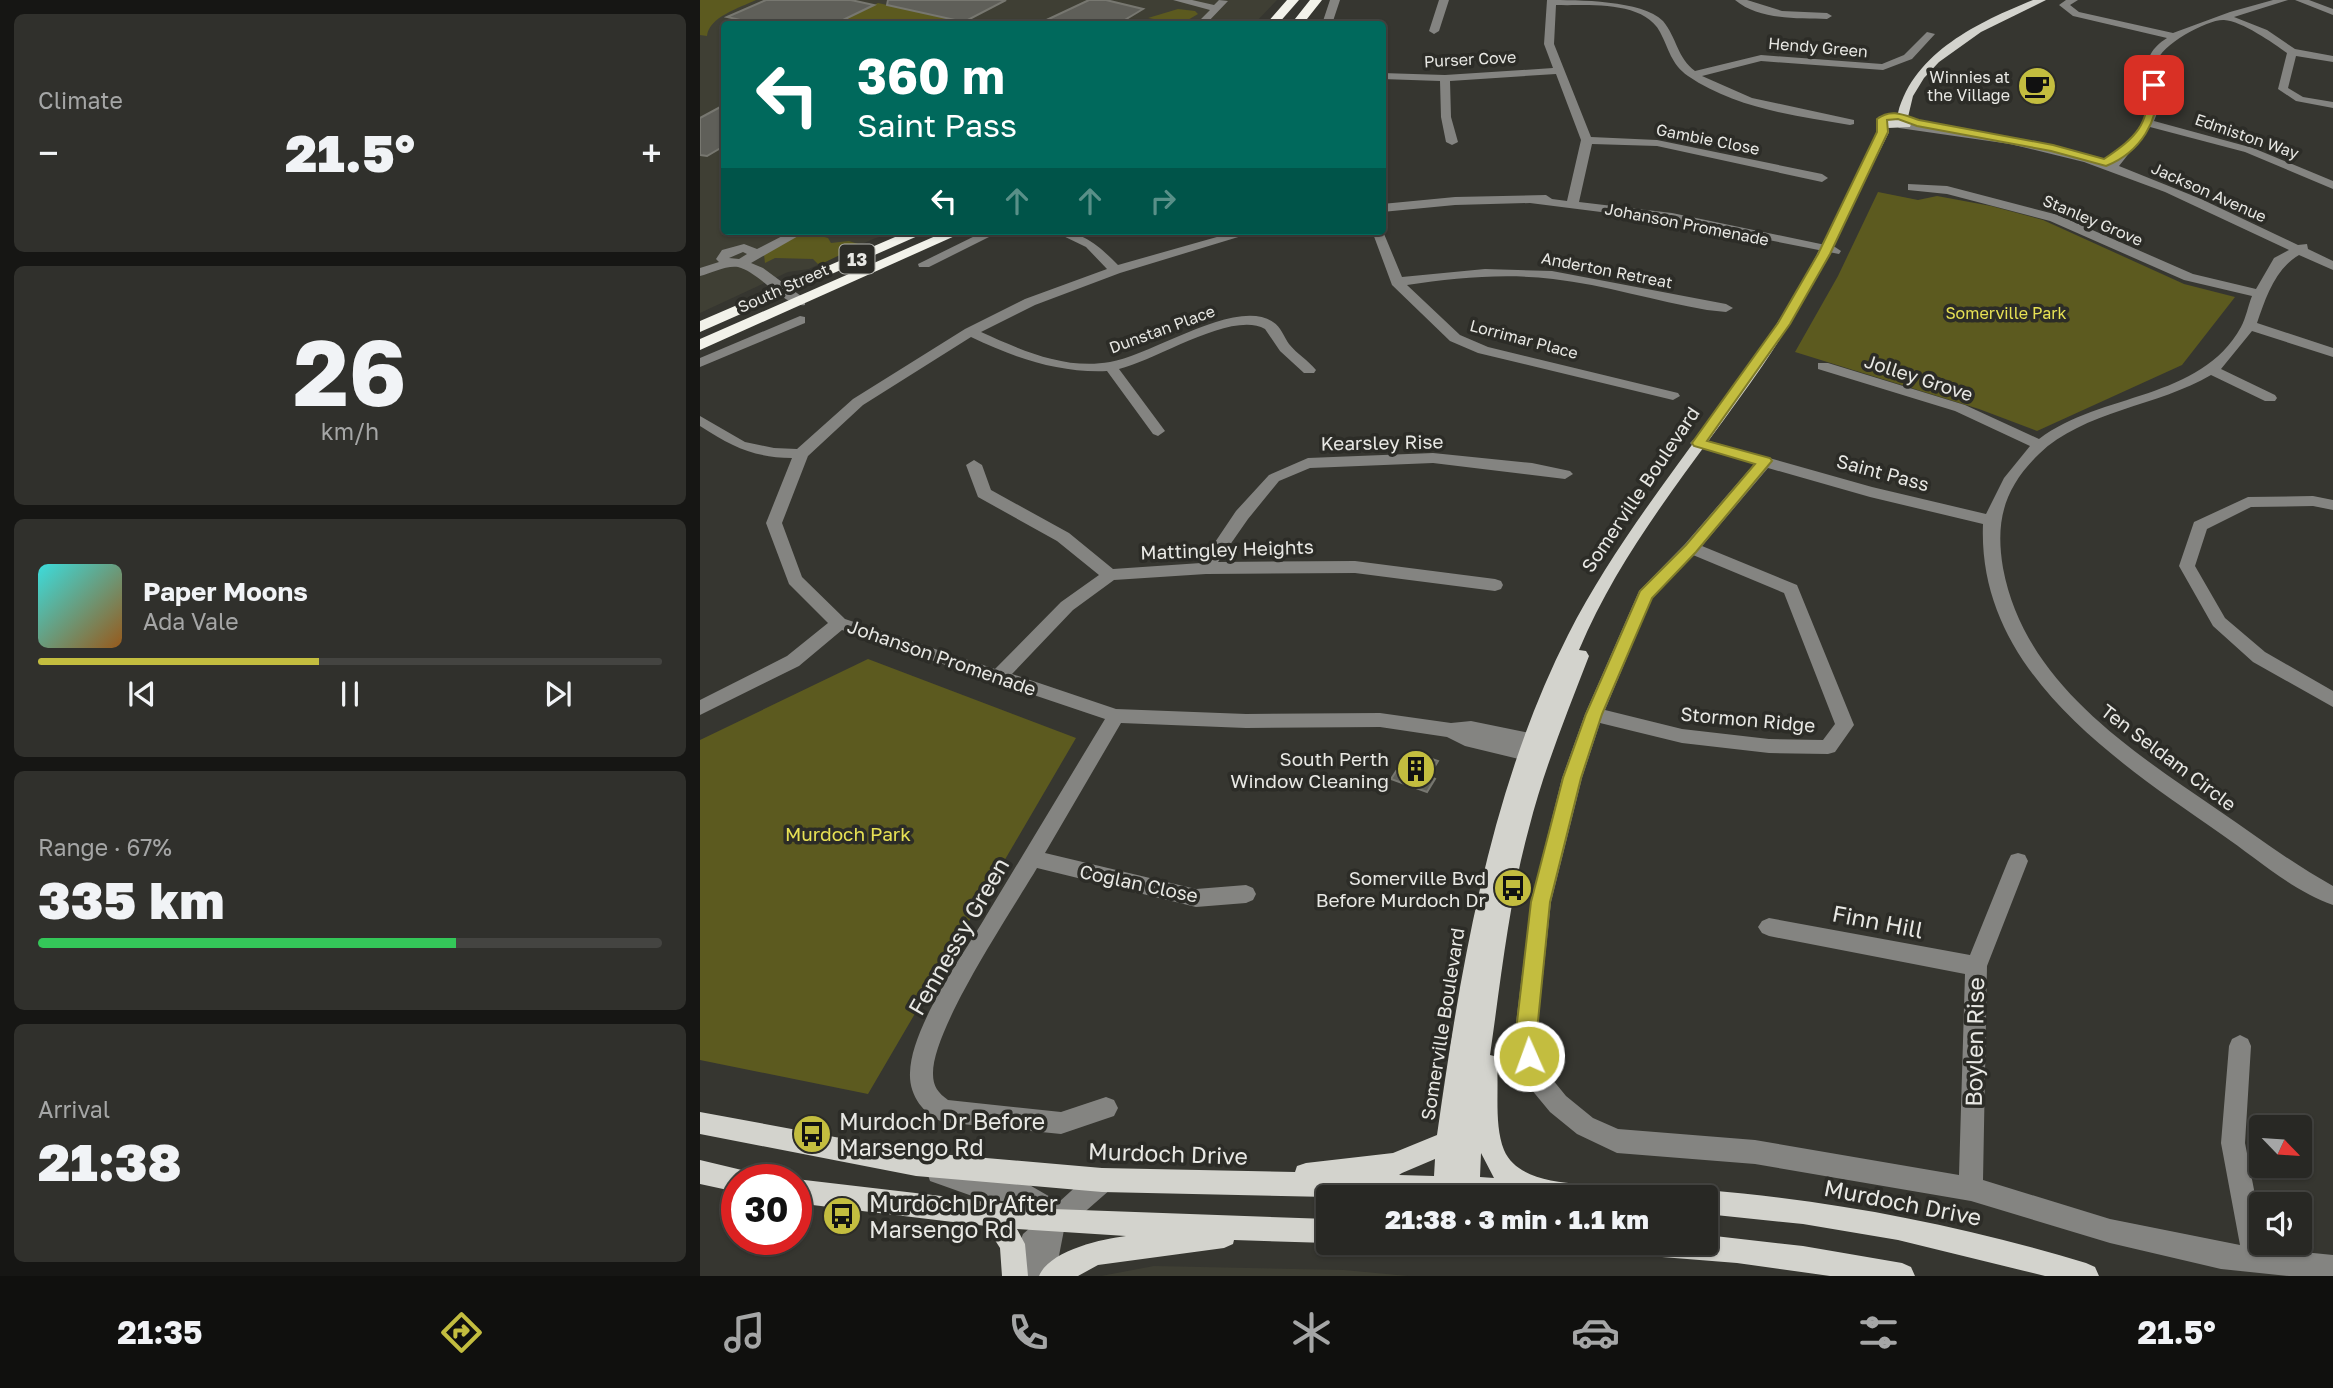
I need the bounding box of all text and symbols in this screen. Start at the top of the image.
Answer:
street label: Hendy Green [1767,33,1869,61]
text: 360 m [857,46,1005,105]
street label: Purser Cove [1423,47,1517,71]
icon: left [742,49,833,140]
pin [2124,55,2184,115]
cafe icon: Winnies at the Village [2016,65,2058,107]
icon: arrive [2135,66,2173,104]
place label: Winnies at the Village [1927,67,2010,105]
text: Climate [38,86,123,114]
text: Saint Pass [857,106,1017,144]
street label: Edmiston Way [2192,109,2302,163]
street label: Gambie Close [1655,119,1761,159]
text: 21.5° [285,121,415,183]
text: − [38,130,59,175]
text: + [641,130,662,175]
street label: Jackson Avenue [2148,158,2270,226]
icon: left [925,182,963,220]
icon: ahead [998,182,1036,220]
icon: ahead [1071,182,1109,220]
icon: right [1144,182,1182,220]
street label: Stanley Grove [2040,190,2146,250]
street label: Johanson Promenade [1603,198,1771,250]
road number: 13 [840,244,874,274]
street label: Anderton Retreat [1540,247,1674,293]
street label: South Street [735,259,831,317]
street label: Dunstan Place [1106,301,1218,357]
park label: Somerville Park [1945,303,2067,323]
street label: Lorrimar Place [1468,315,1580,363]
text: 26 [293,317,407,426]
street label: Jolley Grove [1862,349,1976,405]
street label: Somerville Boulevard [1576,402,1704,576]
text: km/h [321,417,379,445]
street label: Kearsley Rise [1320,429,1444,455]
street label: Saint Pass [1834,449,1932,495]
street label: Mattingley Heights [1140,534,1314,564]
text: Paper Moons [143,576,308,607]
text: Ada Vale [143,607,239,635]
street label: Johanson Promenade [845,614,1039,700]
icon: previous [123,675,161,713]
icon: pause [331,675,369,713]
icon: next [539,675,577,713]
street label: Ten Seldam Circle [2097,699,2241,815]
street label: Stormon Ridge [1680,702,1816,736]
place label: South Perth Window Cleaning [1230,747,1389,792]
building icon: South Perth Window Cleaning [1395,748,1437,790]
park label: Murdoch Park [785,822,911,845]
text: Range · 67% [38,833,172,861]
street label: Fennessy Green [902,852,1014,1020]
street label: Coglan Close [1078,859,1200,907]
place label: Somerville Bvd Before Murdoch Dr [1316,866,1487,911]
bus stop icon: Somerville Bvd Before Murdoch Dr [1492,867,1534,909]
text: 335 km [38,868,225,930]
street label: Finn Hill [1830,898,1926,944]
street label: Somerville Boulevard [1415,926,1469,1122]
street label: Boylen Rise [1959,977,1989,1107]
position arrow [1492,1019,1566,1093]
text: Arrival [38,1095,110,1123]
place label: Murdoch Dr Before Marsengo Rd [839,1107,1045,1161]
bus stop icon: Murdoch Dr Before Marsengo Rd [791,1113,833,1155]
north arrow [2249,1115,2312,1178]
map controls [2249,1115,2312,1255]
text: 21:38 [38,1130,182,1192]
street label: Murdoch Drive [1088,1136,1248,1170]
speed limit sign: 30 [721,1164,812,1255]
street label: Murdoch Drive [1822,1173,1984,1231]
place label: Murdoch Dr After Marsengo Rd [869,1189,1058,1243]
button: sound [2249,1192,2312,1255]
bus stop icon: Murdoch Dr After Marsengo Rd [821,1195,863,1237]
text: 21:38 · 3 min · 1.1 km [1385,1204,1649,1235]
icon: directions [437,1308,486,1357]
icon: music [720,1308,769,1357]
icon: phone [1004,1308,1053,1357]
icon: climate [1287,1308,1336,1357]
icon: car [1571,1308,1620,1357]
icon: filters [1854,1308,1903,1357]
text: 21:35 [117,1313,202,1351]
text: 21.5° [2137,1313,2216,1351]

